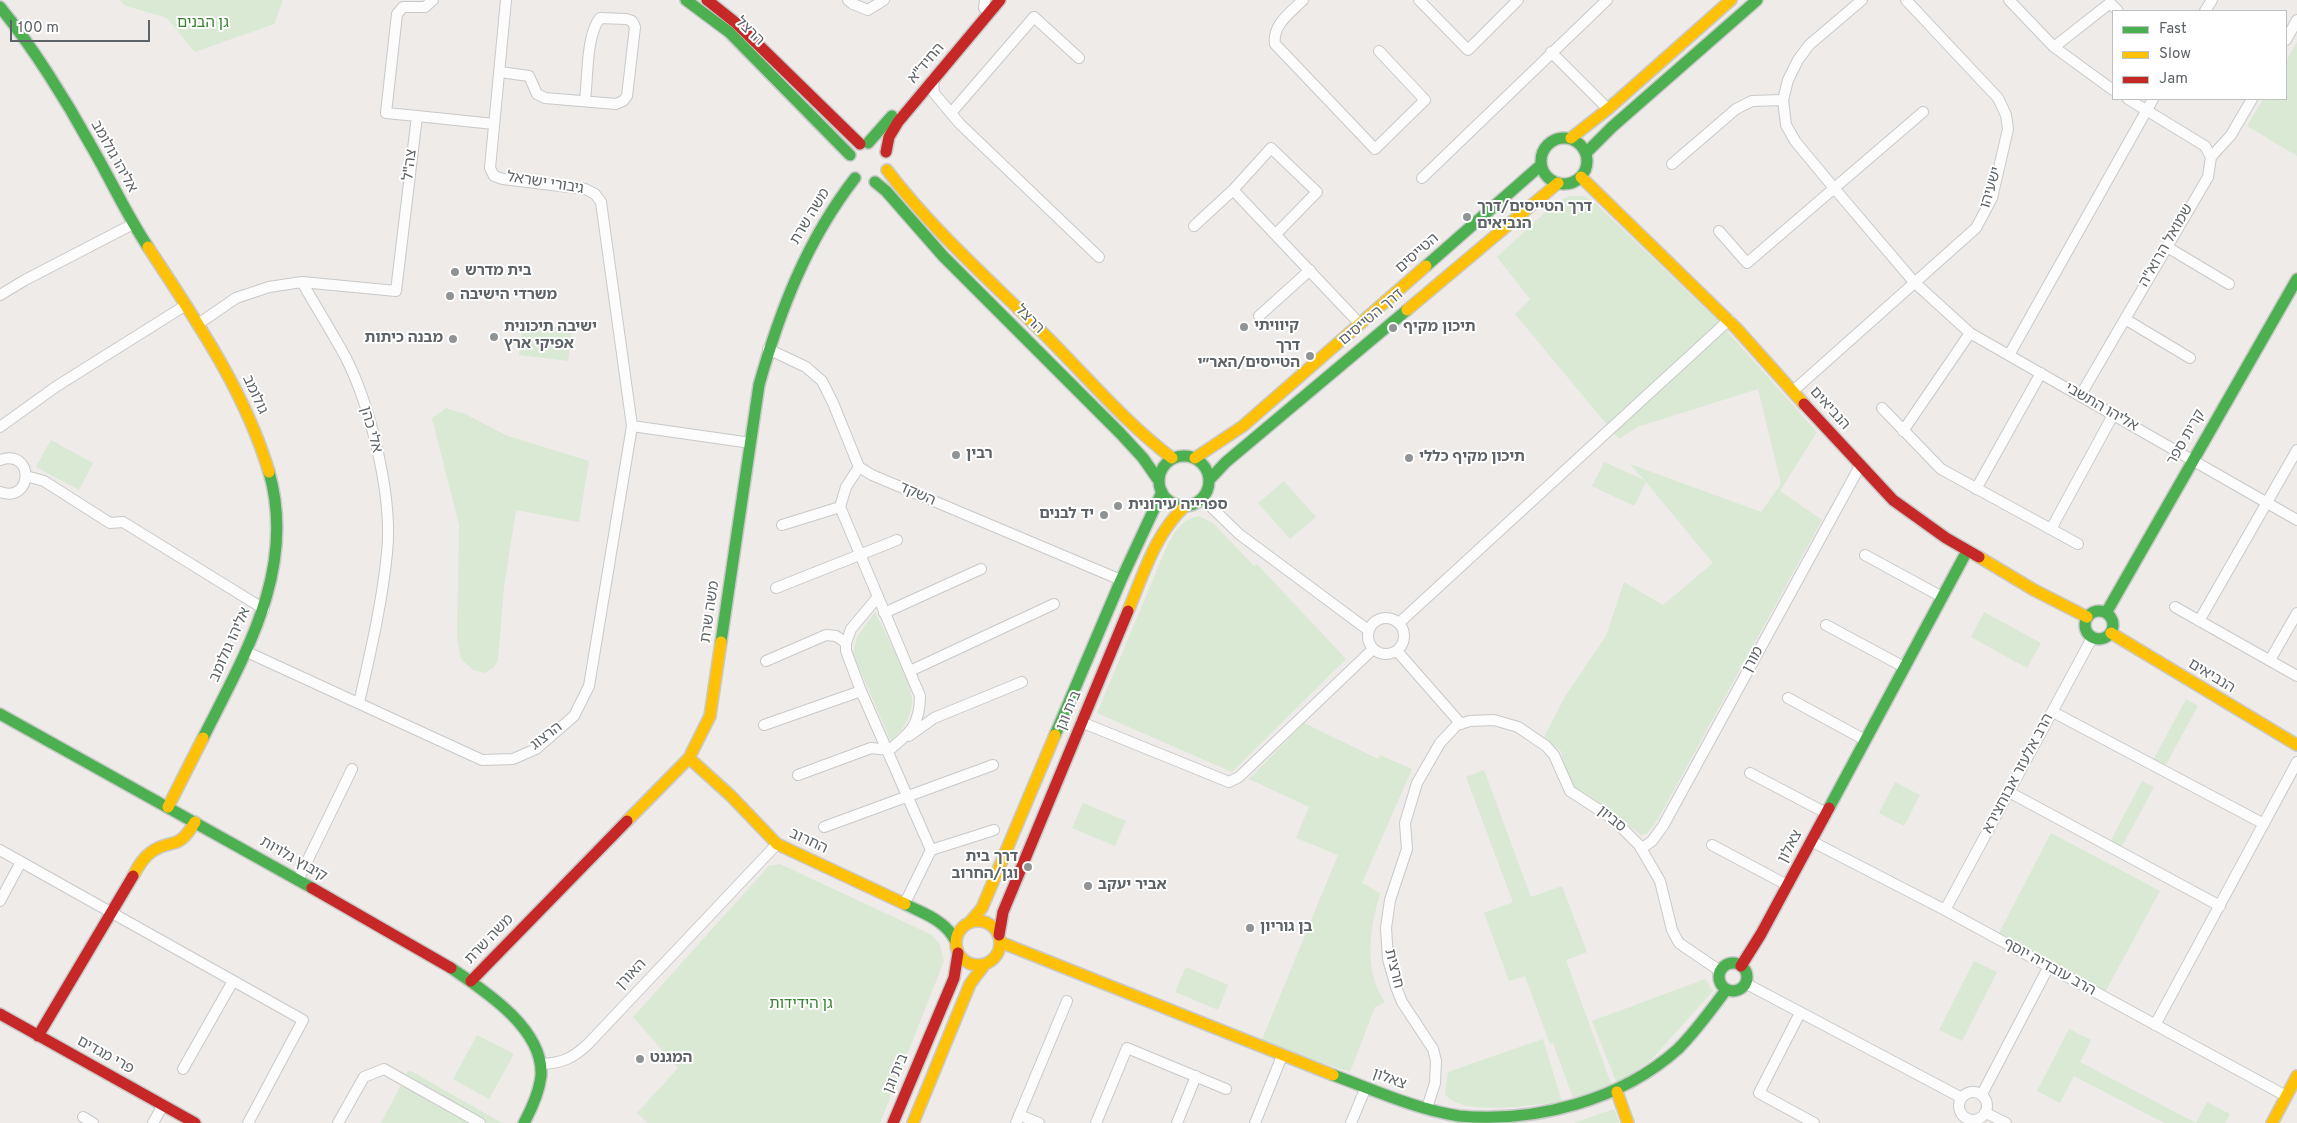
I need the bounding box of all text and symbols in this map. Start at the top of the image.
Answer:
scale bar [12,10,152,42]
legend [2112,10,2287,100]
street label: הרצל [731,14,767,50]
park label: גן הבנים [177,15,229,33]
text: 100 m [18,19,59,38]
text: Fast [2159,20,2187,39]
street label: החיד"א [905,40,949,88]
text: Slow [2159,45,2191,64]
text: Jam [2159,70,2188,89]
street label: אליהו גולומב [86,118,140,196]
street label: צה"ל [400,148,422,182]
street label: ישעיהו [1977,165,2007,211]
street label: גיבורי ישראל [505,169,585,199]
street label: משה שרת [787,186,835,248]
place label: דרך הטייסים/דרך הנביאים [1477,199,1592,234]
street label: שמואל הרוא"ה [2136,201,2198,291]
marker: דרך הטייסים/דרך הנביאים [1461,211,1473,223]
street label: הטייסים [1393,230,1443,278]
place label: בית מדרש [465,263,532,281]
marker: בית מדרש [449,266,461,278]
street label: דרך הטייסים [1336,286,1408,350]
place label: משרדי הישיבה [460,287,557,305]
marker: משרדי הישיבה [444,290,456,302]
street label: הרצל [1011,302,1047,338]
place label: קיוויתי [1254,318,1299,336]
place label: ישיבה תיכונית אפיקי ארץ [504,319,597,354]
place label: תיכון מקיף [1403,319,1476,337]
marker: קיוויתי [1238,321,1250,333]
marker: תיכון מקיף [1387,322,1399,334]
place label: מבנה כיתות [365,330,443,348]
marker: ישיבה תיכונית אפיקי ארץ [488,331,500,343]
marker: מבנה כיתות [447,333,459,345]
place label: דרך הטייסים/האר״י [1198,338,1300,373]
marker: דרך הטייסים/האר״י [1304,350,1316,362]
street label: גולומב [237,373,271,417]
street label: אליהו התשבי [2061,380,2141,436]
street label: הנביאים [1805,384,1853,434]
street label: אלי כהן [355,405,385,455]
street label: קרית ספר [2164,407,2210,469]
place label: רבין [966,446,993,464]
marker: רבין [950,449,962,461]
place label: תיכון מקיף כללי [1419,449,1525,467]
marker: תיכון מקיף כללי [1403,452,1415,464]
street label: השקד [896,479,938,511]
place label: ספרייה עירונית [1128,497,1228,515]
marker: ספרייה עירונית [1112,500,1124,512]
place label: יד לבנים [1039,506,1094,524]
marker: יד לבנים [1098,509,1110,521]
street label: משה שרת [698,580,724,644]
street label: אליהו גולומב [207,605,255,685]
street label: מורן [1740,644,1768,676]
street label: הנביאים [2184,656,2238,698]
street label: בית וגן [1054,688,1086,734]
street label: הרב אלעזר אבוחצירא [1980,711,2058,837]
street label: הרצוג [527,719,567,755]
street label: סביון [1593,803,1629,837]
street label: החרוב [786,825,830,859]
street label: צאלון [1775,827,1807,867]
street label: קיבוץ גלויות [256,834,330,886]
place label: דרך בית וגן/החרוב [951,849,1018,884]
marker: דרך בית וגן/החרוב [1022,861,1034,873]
place label: אביר יעקב [1098,877,1167,895]
marker: אביר יעקב [1082,880,1094,892]
street label: משה שרת [462,911,518,969]
place label: בן גוריון [1260,919,1312,937]
marker: בן גוריון [1244,922,1256,934]
street label: הרב עובדיה יוסף [2000,935,2098,1001]
street label: חרצית [1379,947,1407,991]
street label: האורן [613,956,651,994]
park label: גן הידידות [769,996,833,1014]
street label: פרי מגדים [73,1033,137,1079]
place label: המגנט [650,1050,692,1068]
street label: בית וגן [881,1051,913,1097]
marker: המגנט [634,1053,646,1065]
street label: צאלון [1370,1066,1408,1094]

